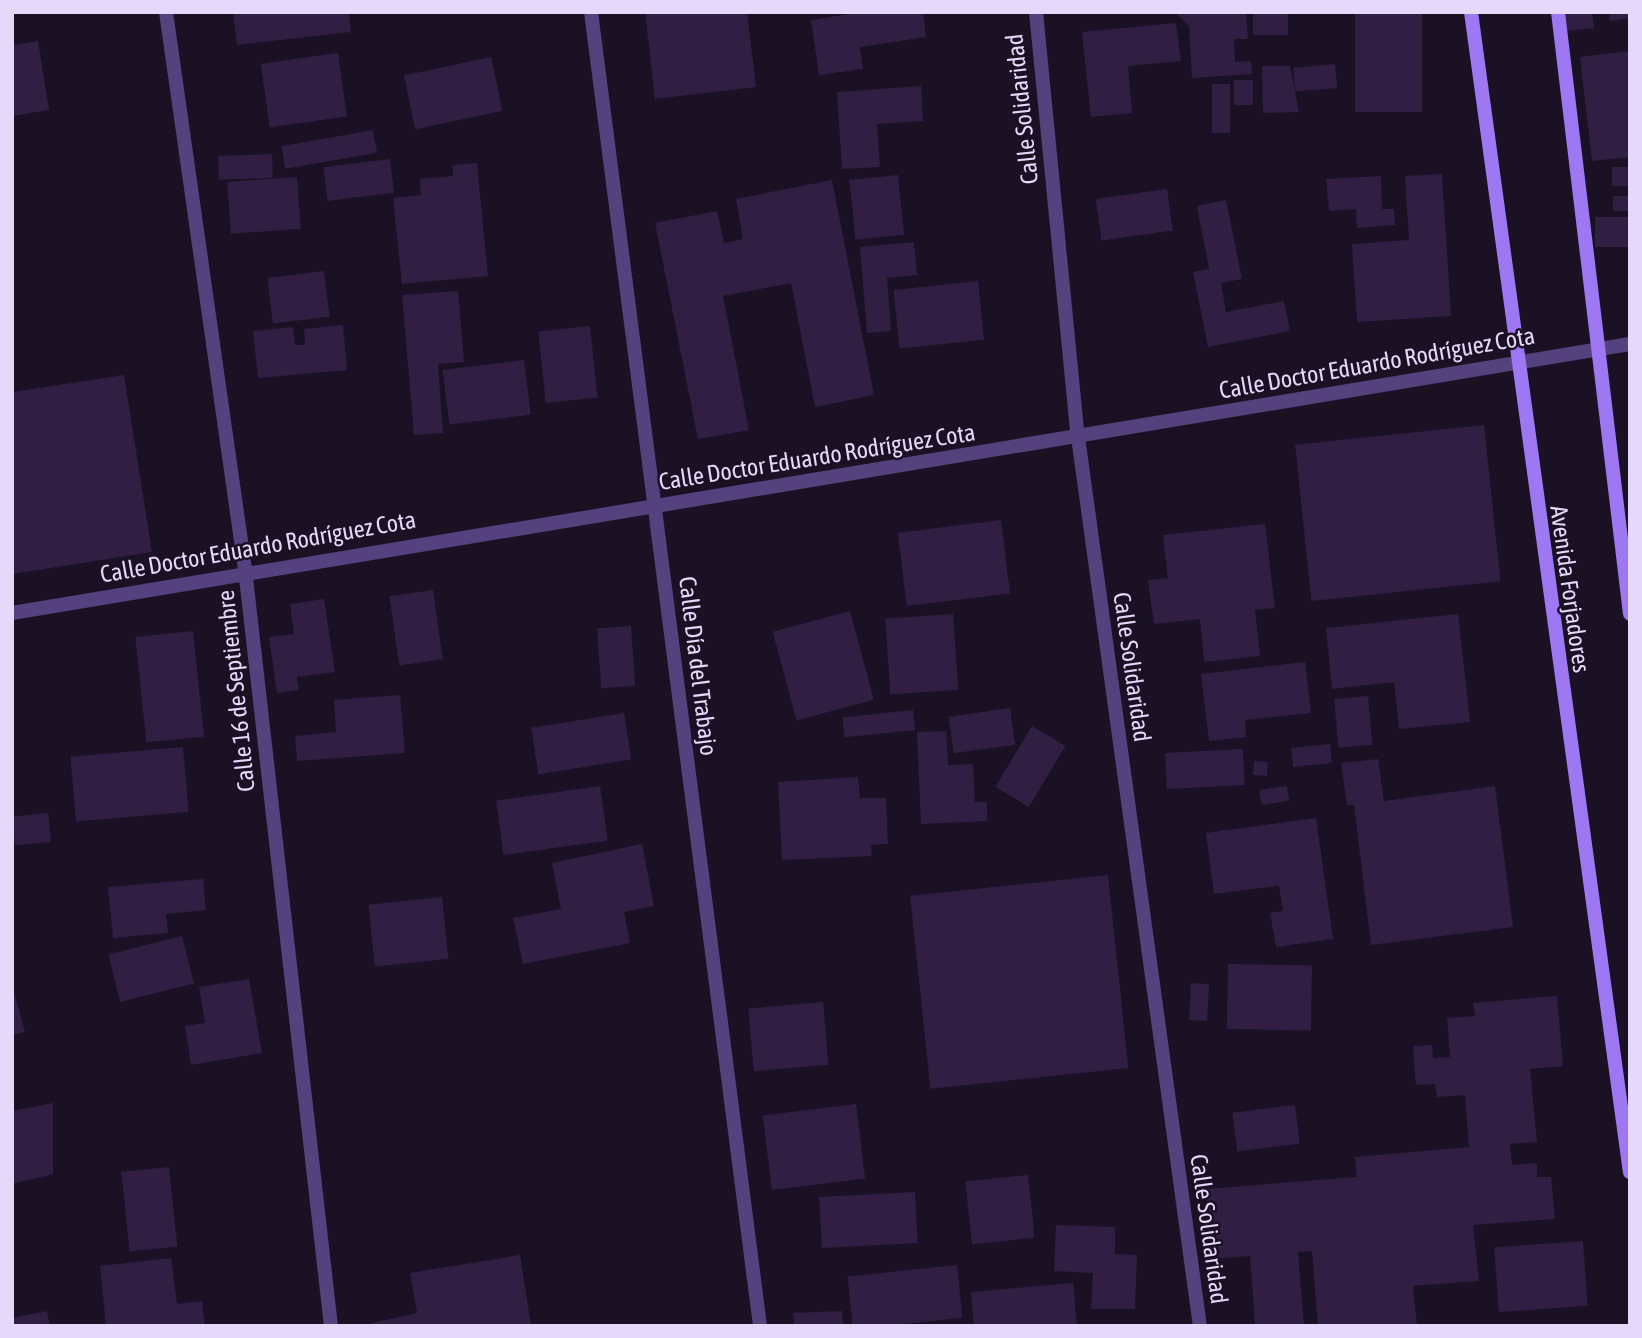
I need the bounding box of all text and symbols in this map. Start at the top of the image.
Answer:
street label: Calle Solidaridad [1000,32,1044,186]
street label: Calle Doctor Eduardo Rodríguez Cota [1217,321,1537,405]
street label: Calle Doctor Eduardo Rodríguez Cota [657,418,977,496]
street label: Avenida Forjadores [1544,504,1596,674]
street label: Calle Doctor Eduardo Rodríguez Cota [98,505,418,589]
street label: Calle Día del Trabajo [673,575,723,757]
street label: Calle 16 de Septiembre [211,589,261,793]
street label: Calle Solidaridad [1107,590,1157,744]
street label: Calle Solidaridad [1184,1152,1234,1306]

